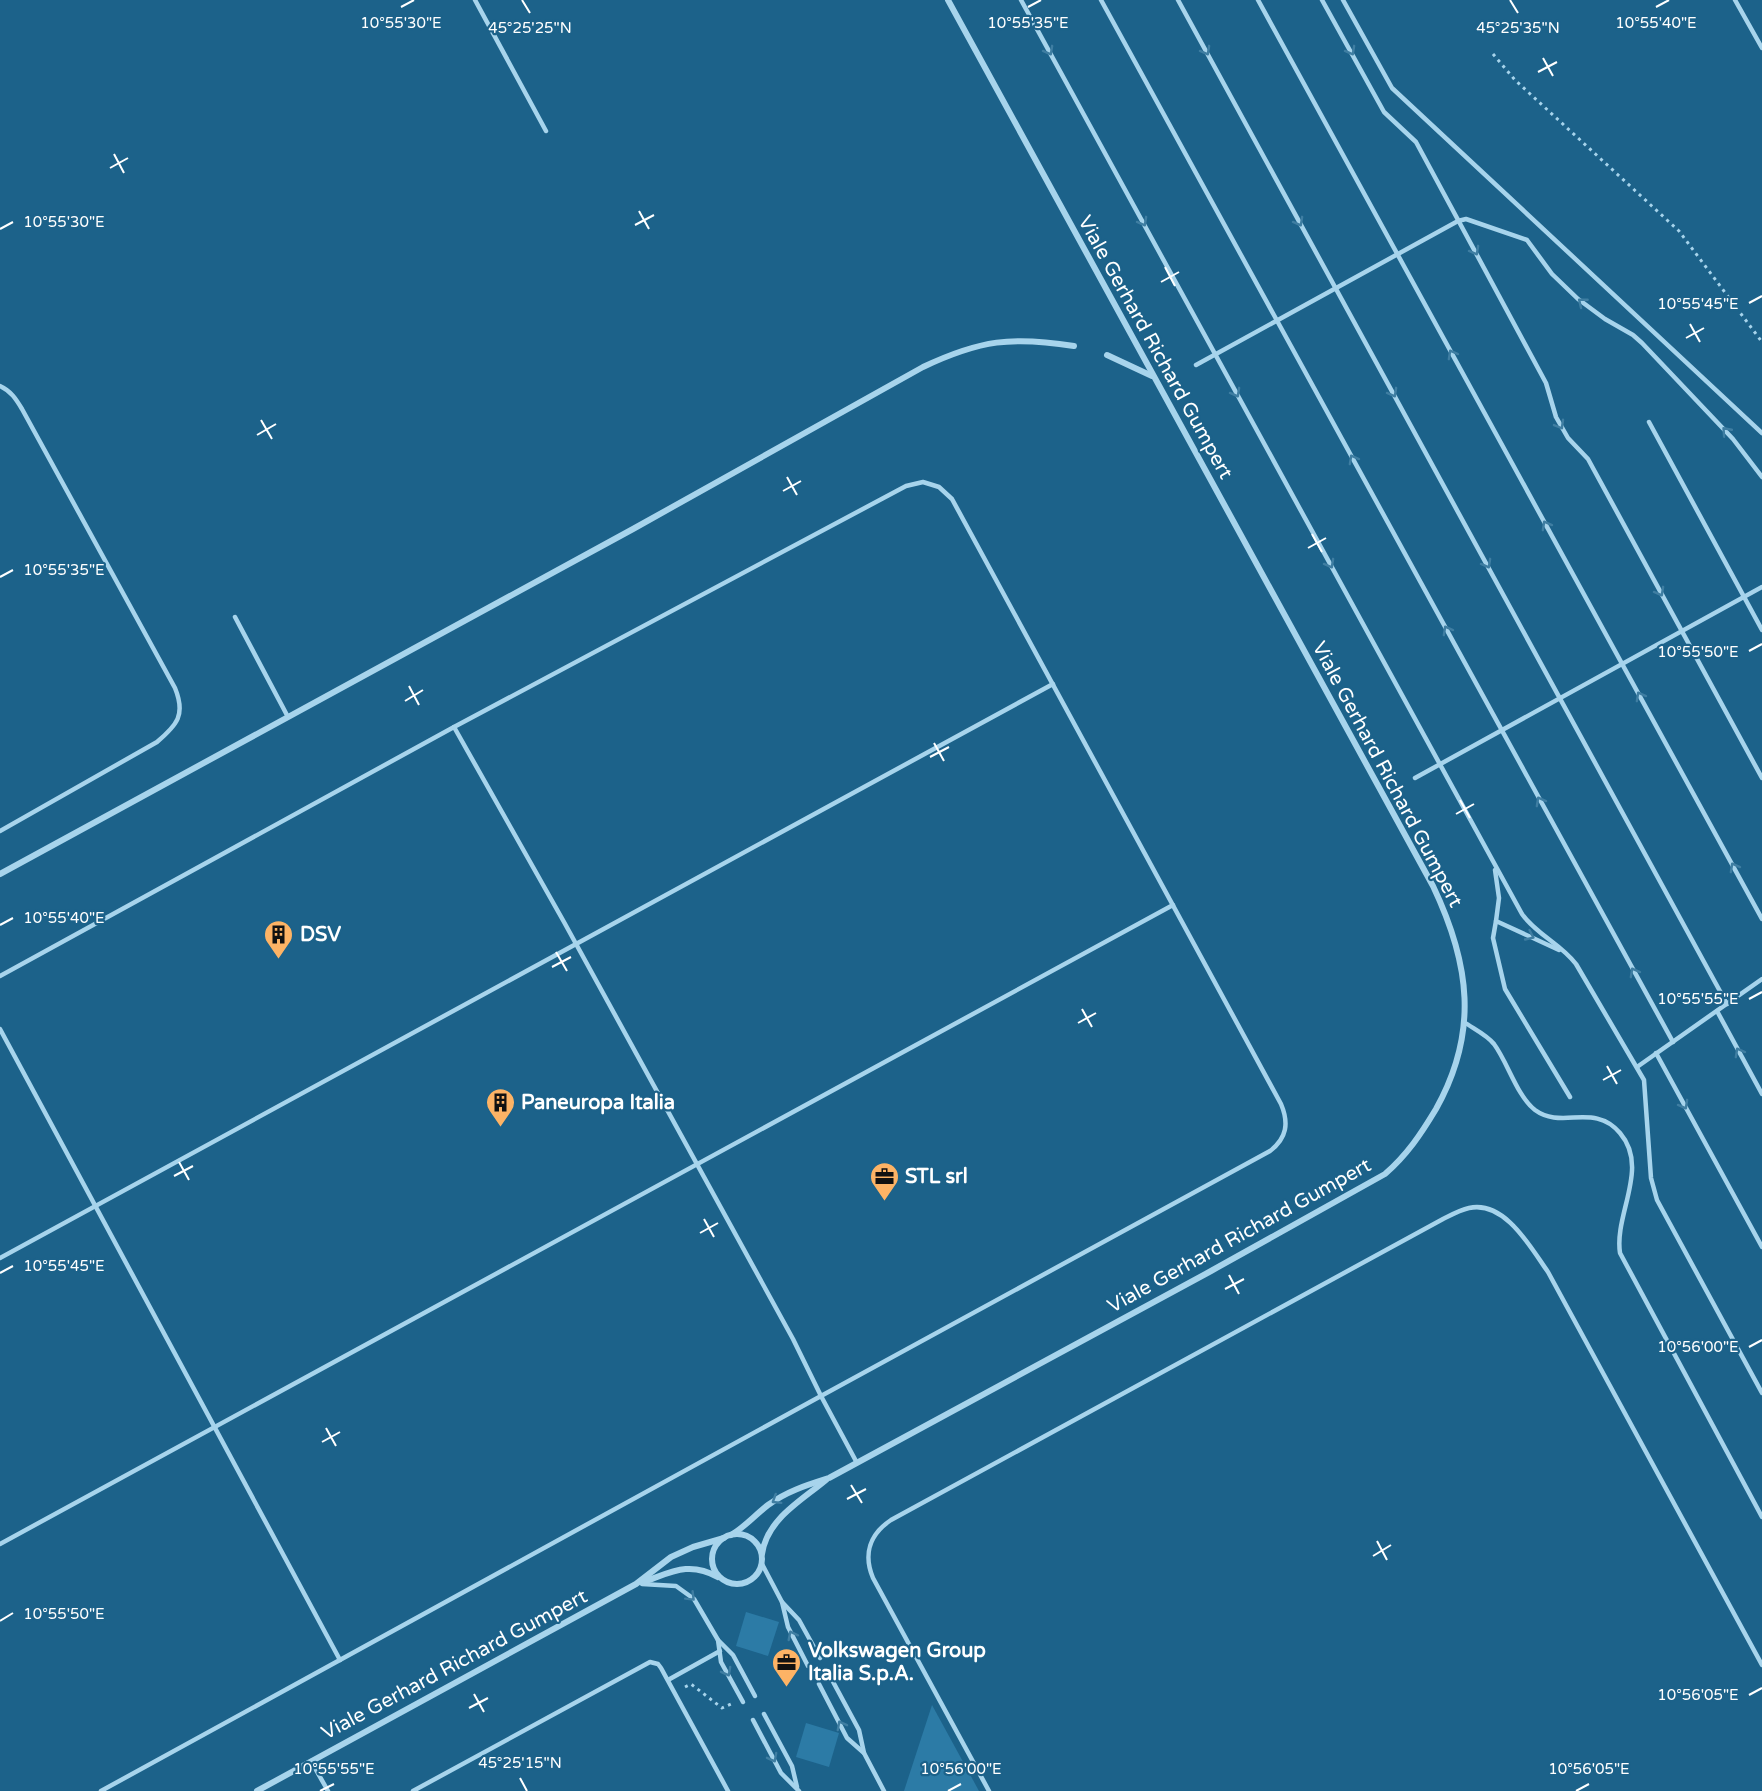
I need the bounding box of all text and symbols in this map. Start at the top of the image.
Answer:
text: 10°55'30"E [360,14,442,32]
text: 10°55'35"E [987,14,1069,32]
text: 10°55'40"E [1615,14,1697,32]
text: 45°25'25"N [488,19,572,37]
text: 45°25'35"N [1476,19,1560,37]
one-way arrow [1042,45,1053,56]
one-way arrow [1199,45,1210,56]
one-way arrow [1344,45,1355,55]
street label: Viale Gerhard Richard Gumpert [1073,212,1238,484]
text: 10°55'30"E [23,213,105,231]
one-way arrow [1136,216,1147,227]
one-way arrow [1292,216,1303,227]
one-way arrow [1468,245,1479,255]
text: 10°55'45"E [1657,295,1739,313]
one-way arrow [1578,298,1589,309]
one-way arrow [1448,350,1459,361]
one-way arrow [1229,387,1240,398]
one-way arrow [1386,387,1397,398]
one-way arrow [1553,419,1565,429]
one-way arrow [1722,428,1733,438]
one-way arrow [1349,455,1360,465]
one-way arrow [1542,521,1553,532]
one-way arrow [1323,558,1334,569]
one-way arrow [1480,558,1491,569]
text: 10°55'35"E [23,561,105,579]
one-way arrow [1653,585,1664,596]
one-way arrow [1443,626,1454,636]
street label: Viale Gerhard Richard Gumpert [1307,637,1468,912]
text: 10°55'50"E [1657,643,1739,661]
one-way arrow [1636,692,1647,702]
one-way arrow [1536,797,1548,807]
one-way arrow [1730,863,1741,873]
text: 10°55'40"E [23,909,105,927]
building icon: DSV [263,918,295,960]
place label: DSV [300,923,341,947]
one-way arrow [1524,929,1535,941]
one-way arrow [1630,968,1641,978]
text: 10°55'55"E [1657,990,1739,1008]
one-way arrow [1735,1048,1746,1058]
building icon: Paneuropa Italia [484,1086,516,1128]
place label: Paneuropa Italia [521,1091,675,1115]
one-way arrow [1677,1098,1688,1109]
street label: Viale Gerhard Richard Gumpert [1104,1153,1376,1318]
office icon: STL srl [868,1160,900,1202]
place label: STL srl [905,1165,968,1189]
text: 10°55'45"E [23,1257,105,1275]
text: 10°56'00"E [1657,1338,1739,1356]
one-way arrow [772,1493,783,1504]
street label: Viale Gerhard Richard Gumpert [317,1584,592,1745]
one-way arrow [684,1590,695,1601]
text: 10°55'50"E [23,1605,105,1623]
one-way arrow [788,1630,800,1641]
place label: Volkswagen Group Italia S.p.A. [808,1639,986,1686]
office icon: Volkswagen Group Italia S.p.A. [771,1646,803,1688]
one-way arrow [720,1666,731,1676]
text: 10°56'05"E [1657,1686,1739,1704]
one-way arrow [837,1721,848,1732]
one-way arrow [766,1752,777,1762]
text: 45°25'15"N [478,1754,562,1772]
text: 10°55'55"E [293,1760,375,1778]
text: 10°56'00"E [920,1760,1002,1778]
text: 10°56'05"E [1548,1760,1630,1778]

